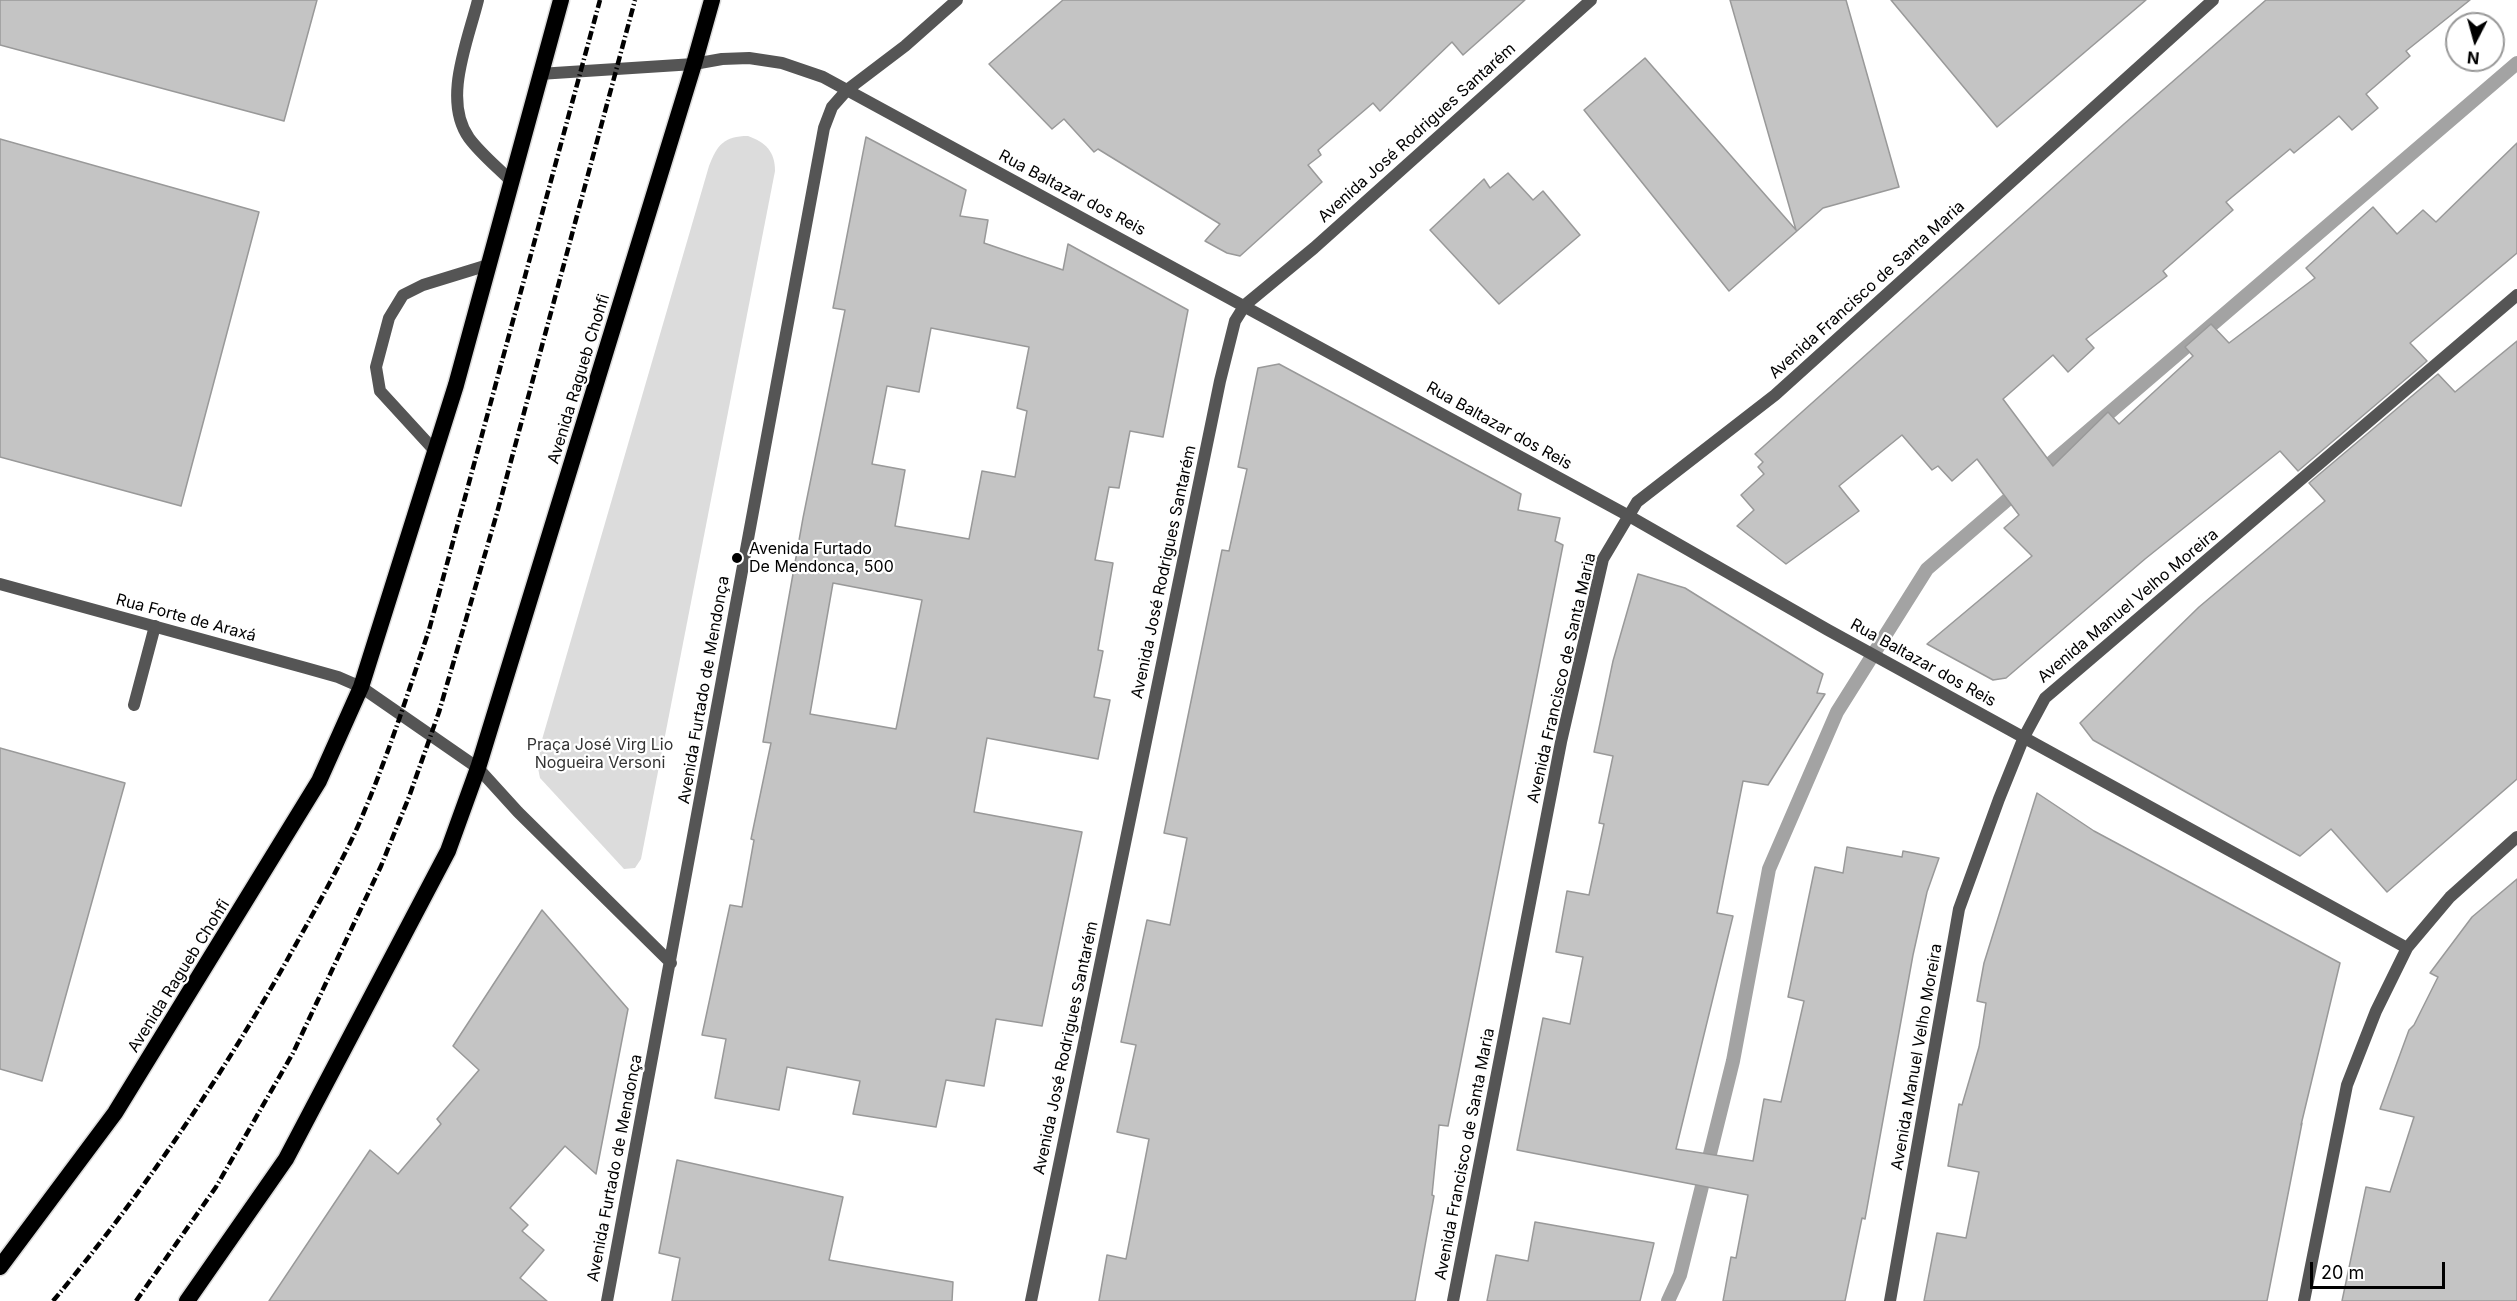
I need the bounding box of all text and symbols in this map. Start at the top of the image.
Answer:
north arrow [2445,12,2505,72]
street label: Avenida José Rodrigues Santarém [1314,39,1520,227]
text: N [2466,47,2480,68]
street label: Rua Baltazar dos Reis [995,146,1149,240]
street label: Avenida Francisco de Santa Maria [1765,197,1969,383]
street label: Avenida Ragueb Chohfi [544,292,614,466]
street label: Rua Baltazar dos Reis [1423,378,1575,474]
street label: Avenida José Rodrigues Santarém [1128,443,1200,701]
street label: Avenida Manuel Velho Moreira [2034,525,2222,687]
place label: Avenida Furtado De Mendonca, 500 [749,539,894,577]
marker: Avenida Furtado De Mendonca, 500 [730,551,744,565]
street label: Avenida Francisco de Santa Maria [1524,551,1600,805]
street label: Avenida Furtado de Mendonça [674,574,734,806]
street label: Rua Forte de Araxá [114,590,258,646]
street label: Rua Baltazar dos Reis [1847,615,1999,711]
park label: Praça José Virg Lio Nogueira Versoni [527,735,673,773]
street label: Avenida Ragueb Chohfi [124,896,234,1056]
street label: Avenida José Rodrigues Santarém [1030,919,1102,1177]
street label: Avenida Manuel Velho Moreira [1888,942,1946,1172]
street label: Avenida Francisco de Santa Maria [1431,1026,1499,1282]
street label: Avenida Furtado de Mendonça [584,1053,646,1283]
scale bar [2313,1250,2448,1288]
text: 20 m [2321,1262,2364,1283]

